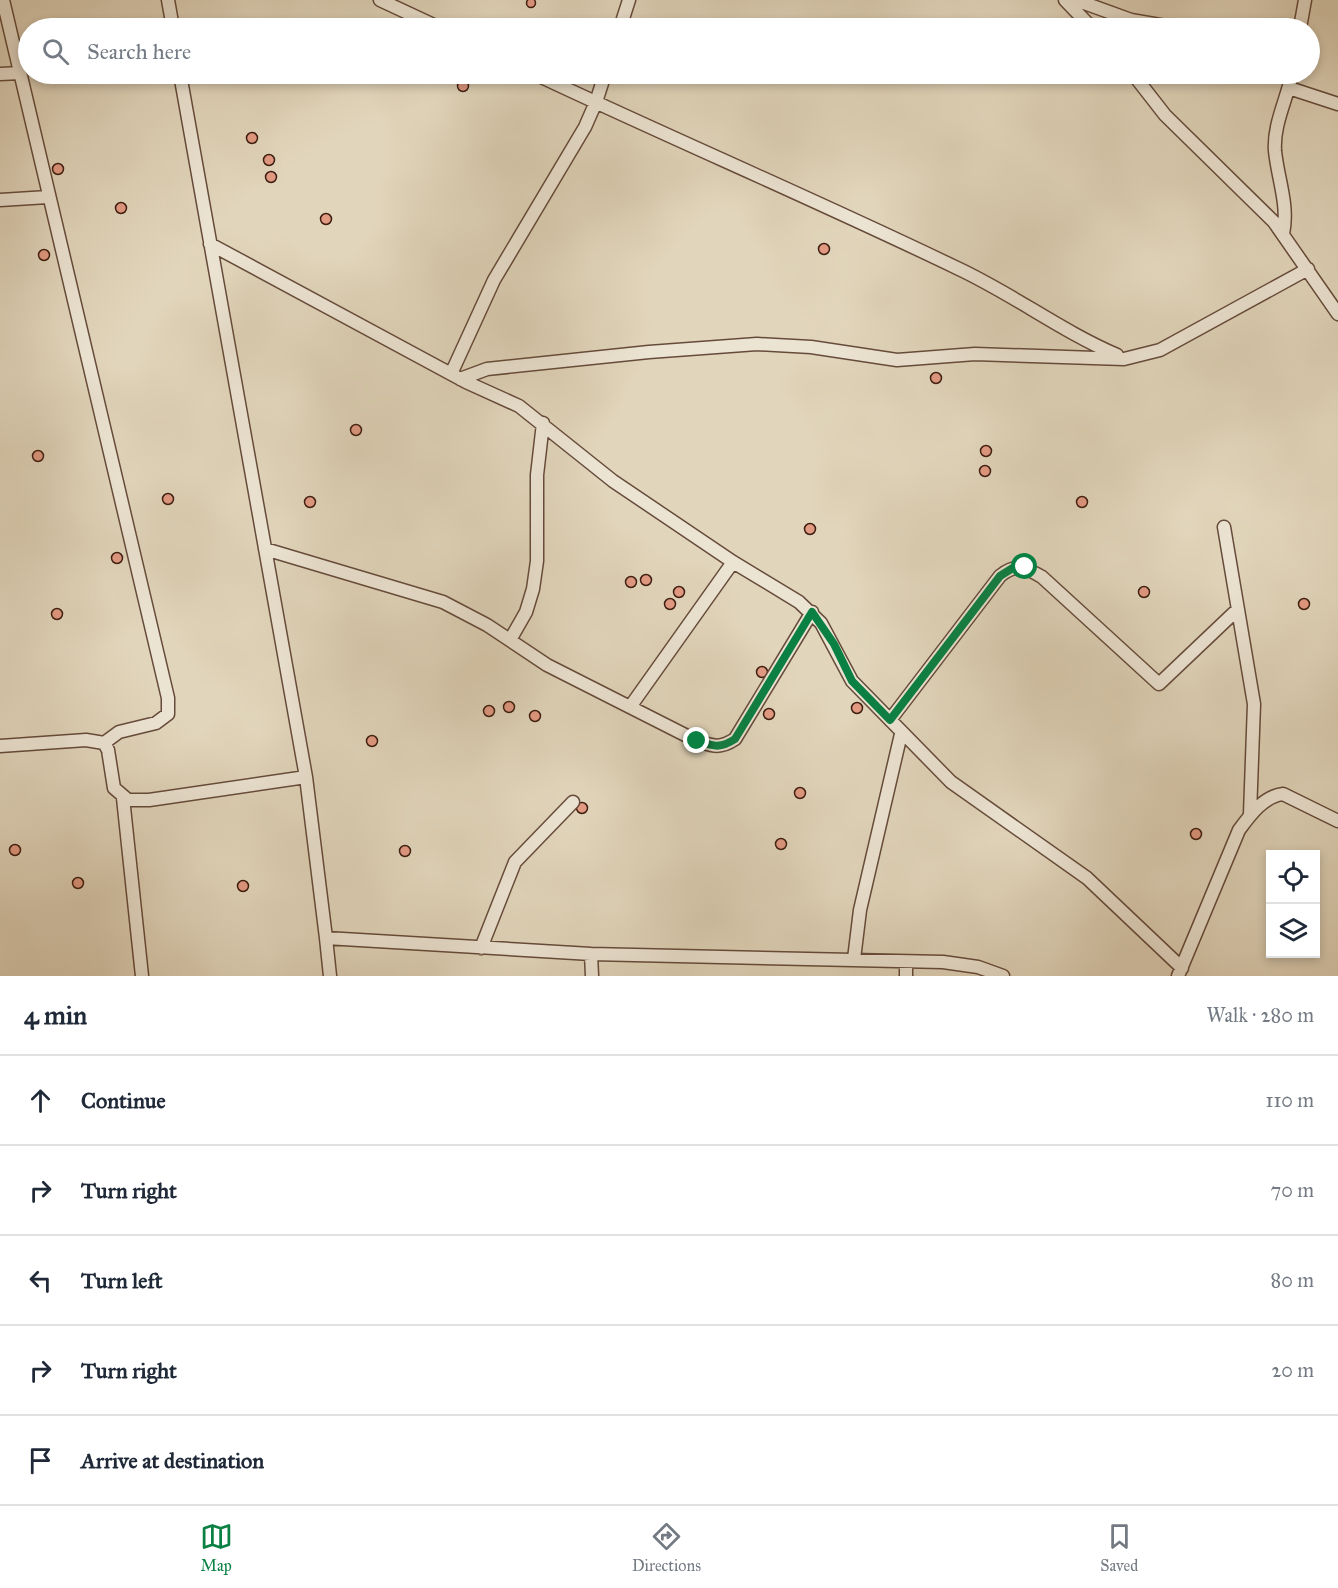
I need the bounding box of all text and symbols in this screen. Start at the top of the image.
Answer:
search box [18,18,1320,84]
icon: search [39,35,72,68]
text: Search here [87,38,191,65]
route start [1011,553,1037,579]
route end [683,727,709,753]
map controls [1266,850,1320,958]
button: locate [1266,850,1320,904]
button: layers [1266,904,1320,958]
text: 4 min [24,999,87,1031]
text: Walk · 280 m [1207,1003,1314,1027]
icon: ahead [24,1084,57,1117]
text: Continue [81,1087,166,1114]
text: 110 m [1266,1088,1314,1112]
icon: right [24,1174,57,1207]
text: Turn right [81,1177,177,1204]
text: 70 m [1271,1178,1314,1202]
icon: left [24,1264,57,1297]
text: Turn left [81,1267,163,1294]
text: 80 m [1271,1268,1314,1292]
icon: right [24,1354,57,1387]
text: Turn right [81,1357,177,1384]
text: 20 m [1271,1358,1314,1382]
icon: arrive [24,1444,57,1477]
text: Arrive at destination [81,1447,264,1474]
tab: Map [200,1520,233,1575]
tab: Directions [632,1520,701,1575]
tab: Saved [1100,1520,1138,1575]

